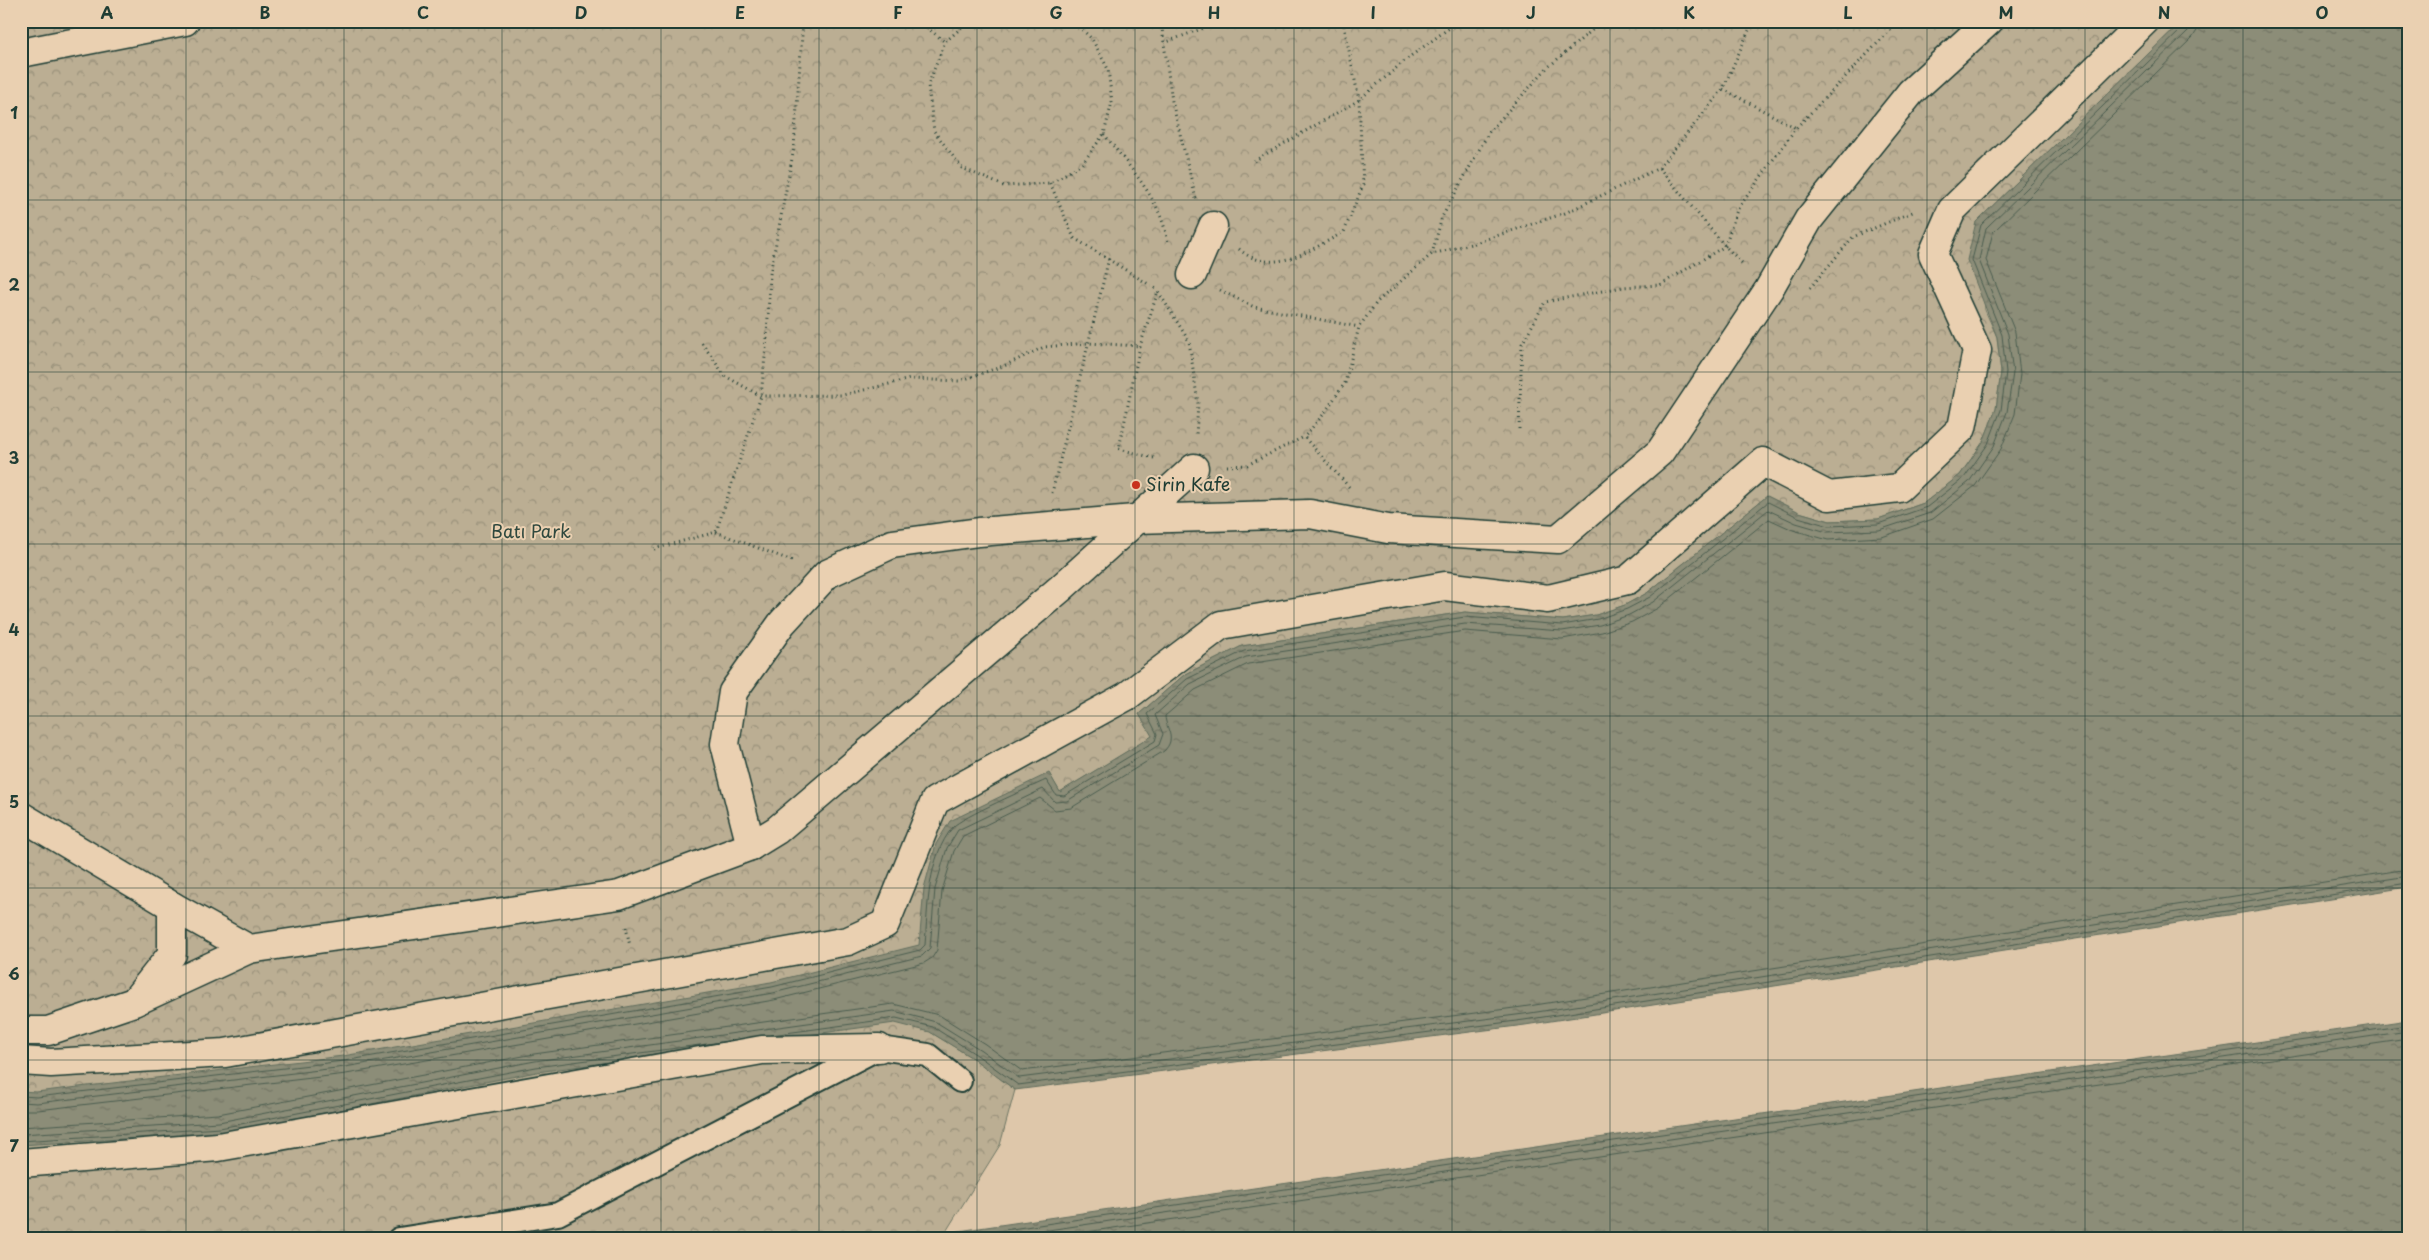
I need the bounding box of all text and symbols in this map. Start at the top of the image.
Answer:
text: A [101,0,114,24]
text: B [260,0,271,24]
text: C [417,0,429,24]
text: D [575,0,587,24]
text: E [735,0,745,24]
text: F [893,0,903,24]
text: G [1049,0,1063,24]
text: H [1208,0,1220,24]
text: I [1370,0,1376,24]
text: J [1526,0,1536,24]
text: K [1683,0,1695,24]
text: L [1843,0,1853,24]
text: M [1998,0,2014,24]
text: N [2158,0,2170,24]
text: O [2316,0,2329,24]
text: 1 [10,100,18,124]
text: 2 [8,272,20,296]
text: 3 [9,445,19,469]
place label: Sirin Kafe [1146,470,1230,497]
marker: Sirin Kafe [1130,479,1142,491]
park label: Batı Park [491,517,571,544]
text: 4 [9,617,20,641]
text: 5 [9,789,19,813]
text: 6 [8,961,20,985]
text: 7 [9,1133,19,1157]

